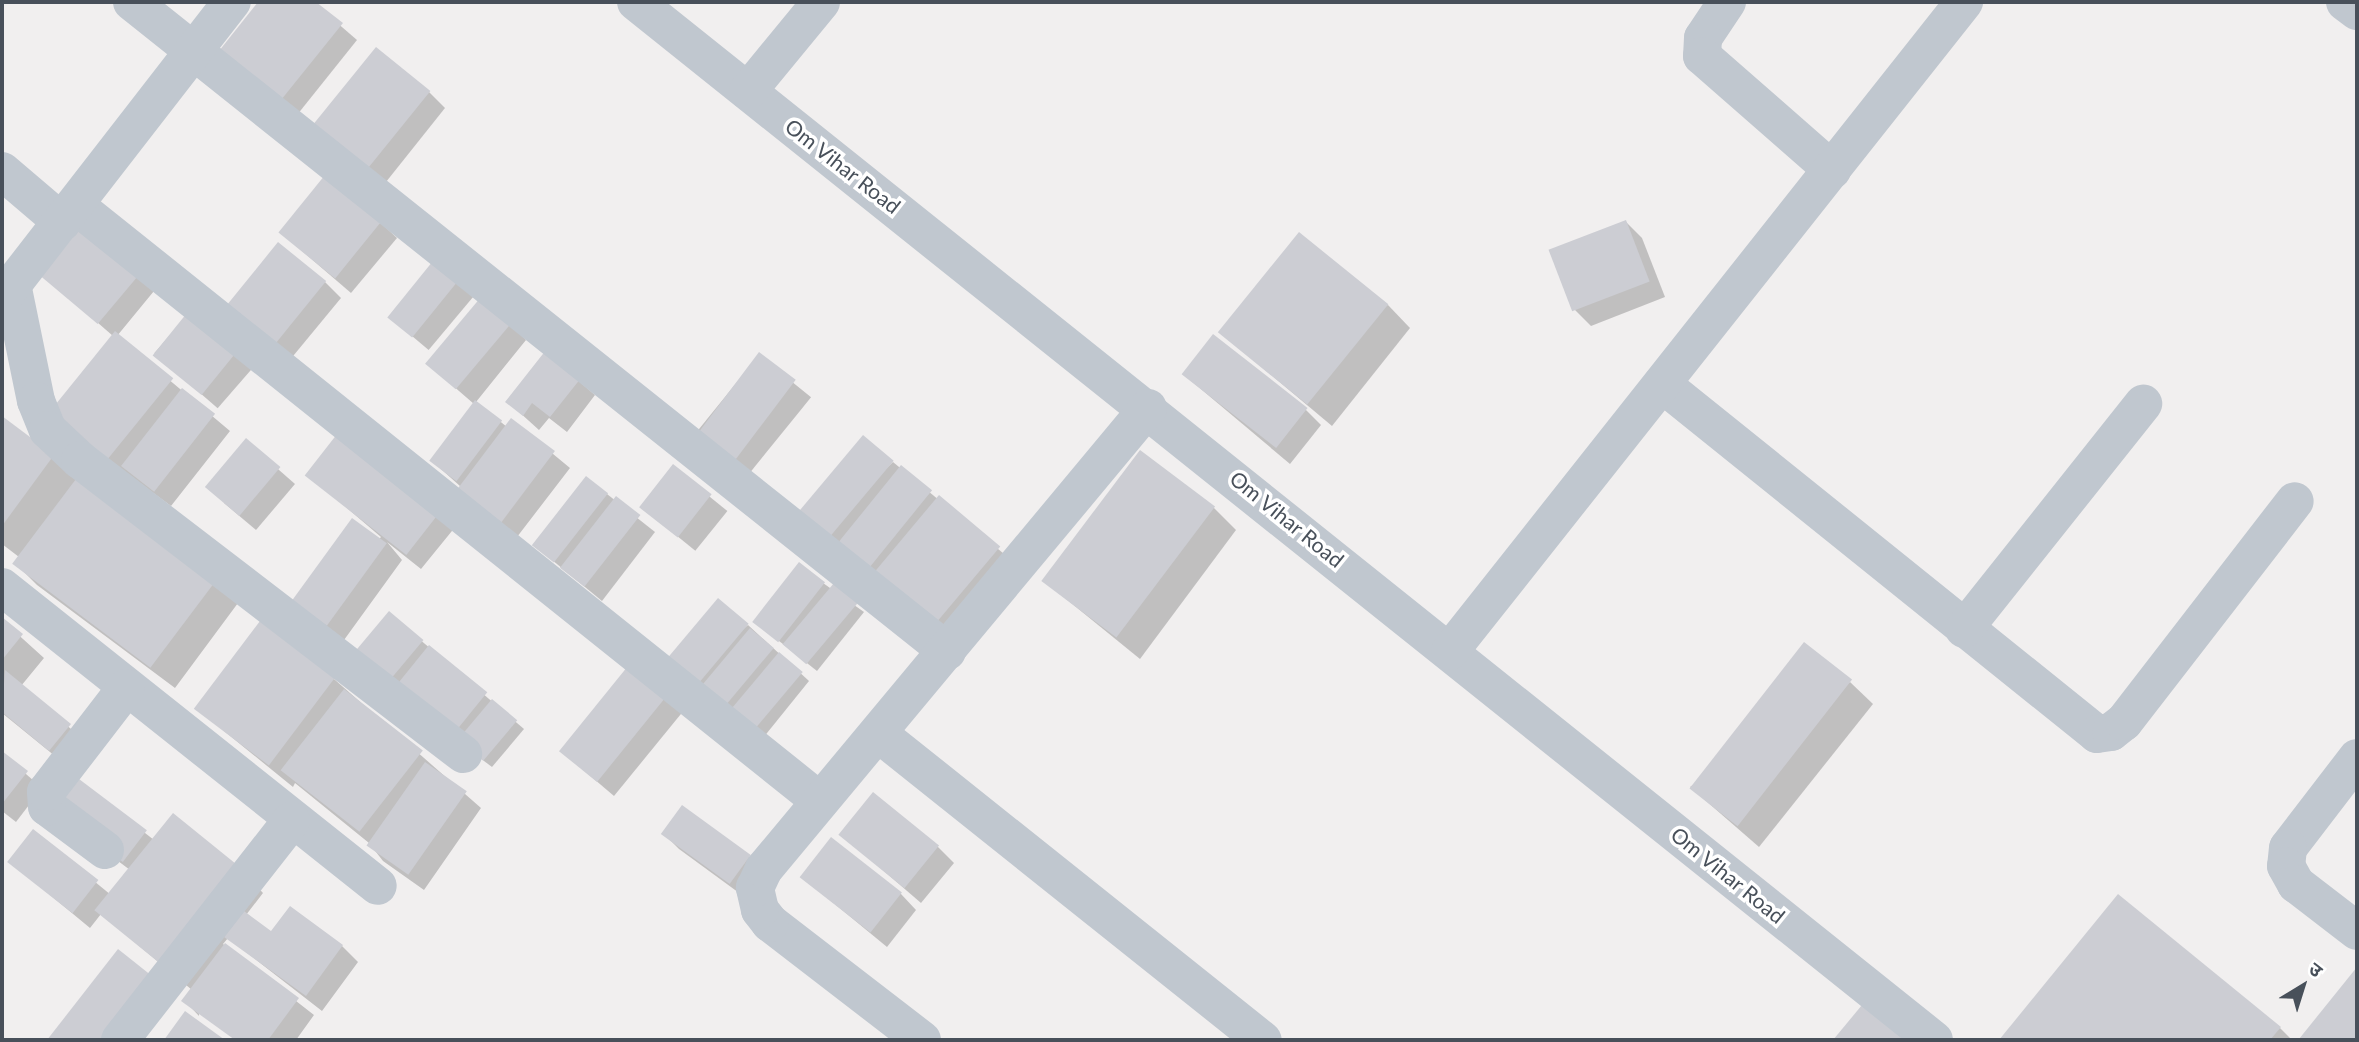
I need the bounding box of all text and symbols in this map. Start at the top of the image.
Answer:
street label: Om Vihar Road [780,113,906,219]
street label: Om Vihar Road [1225,465,1349,573]
street label: Om Vihar Road [1666,821,1790,929]
north arrow [2268,951,2338,1021]
text: उ [2305,957,2328,982]

